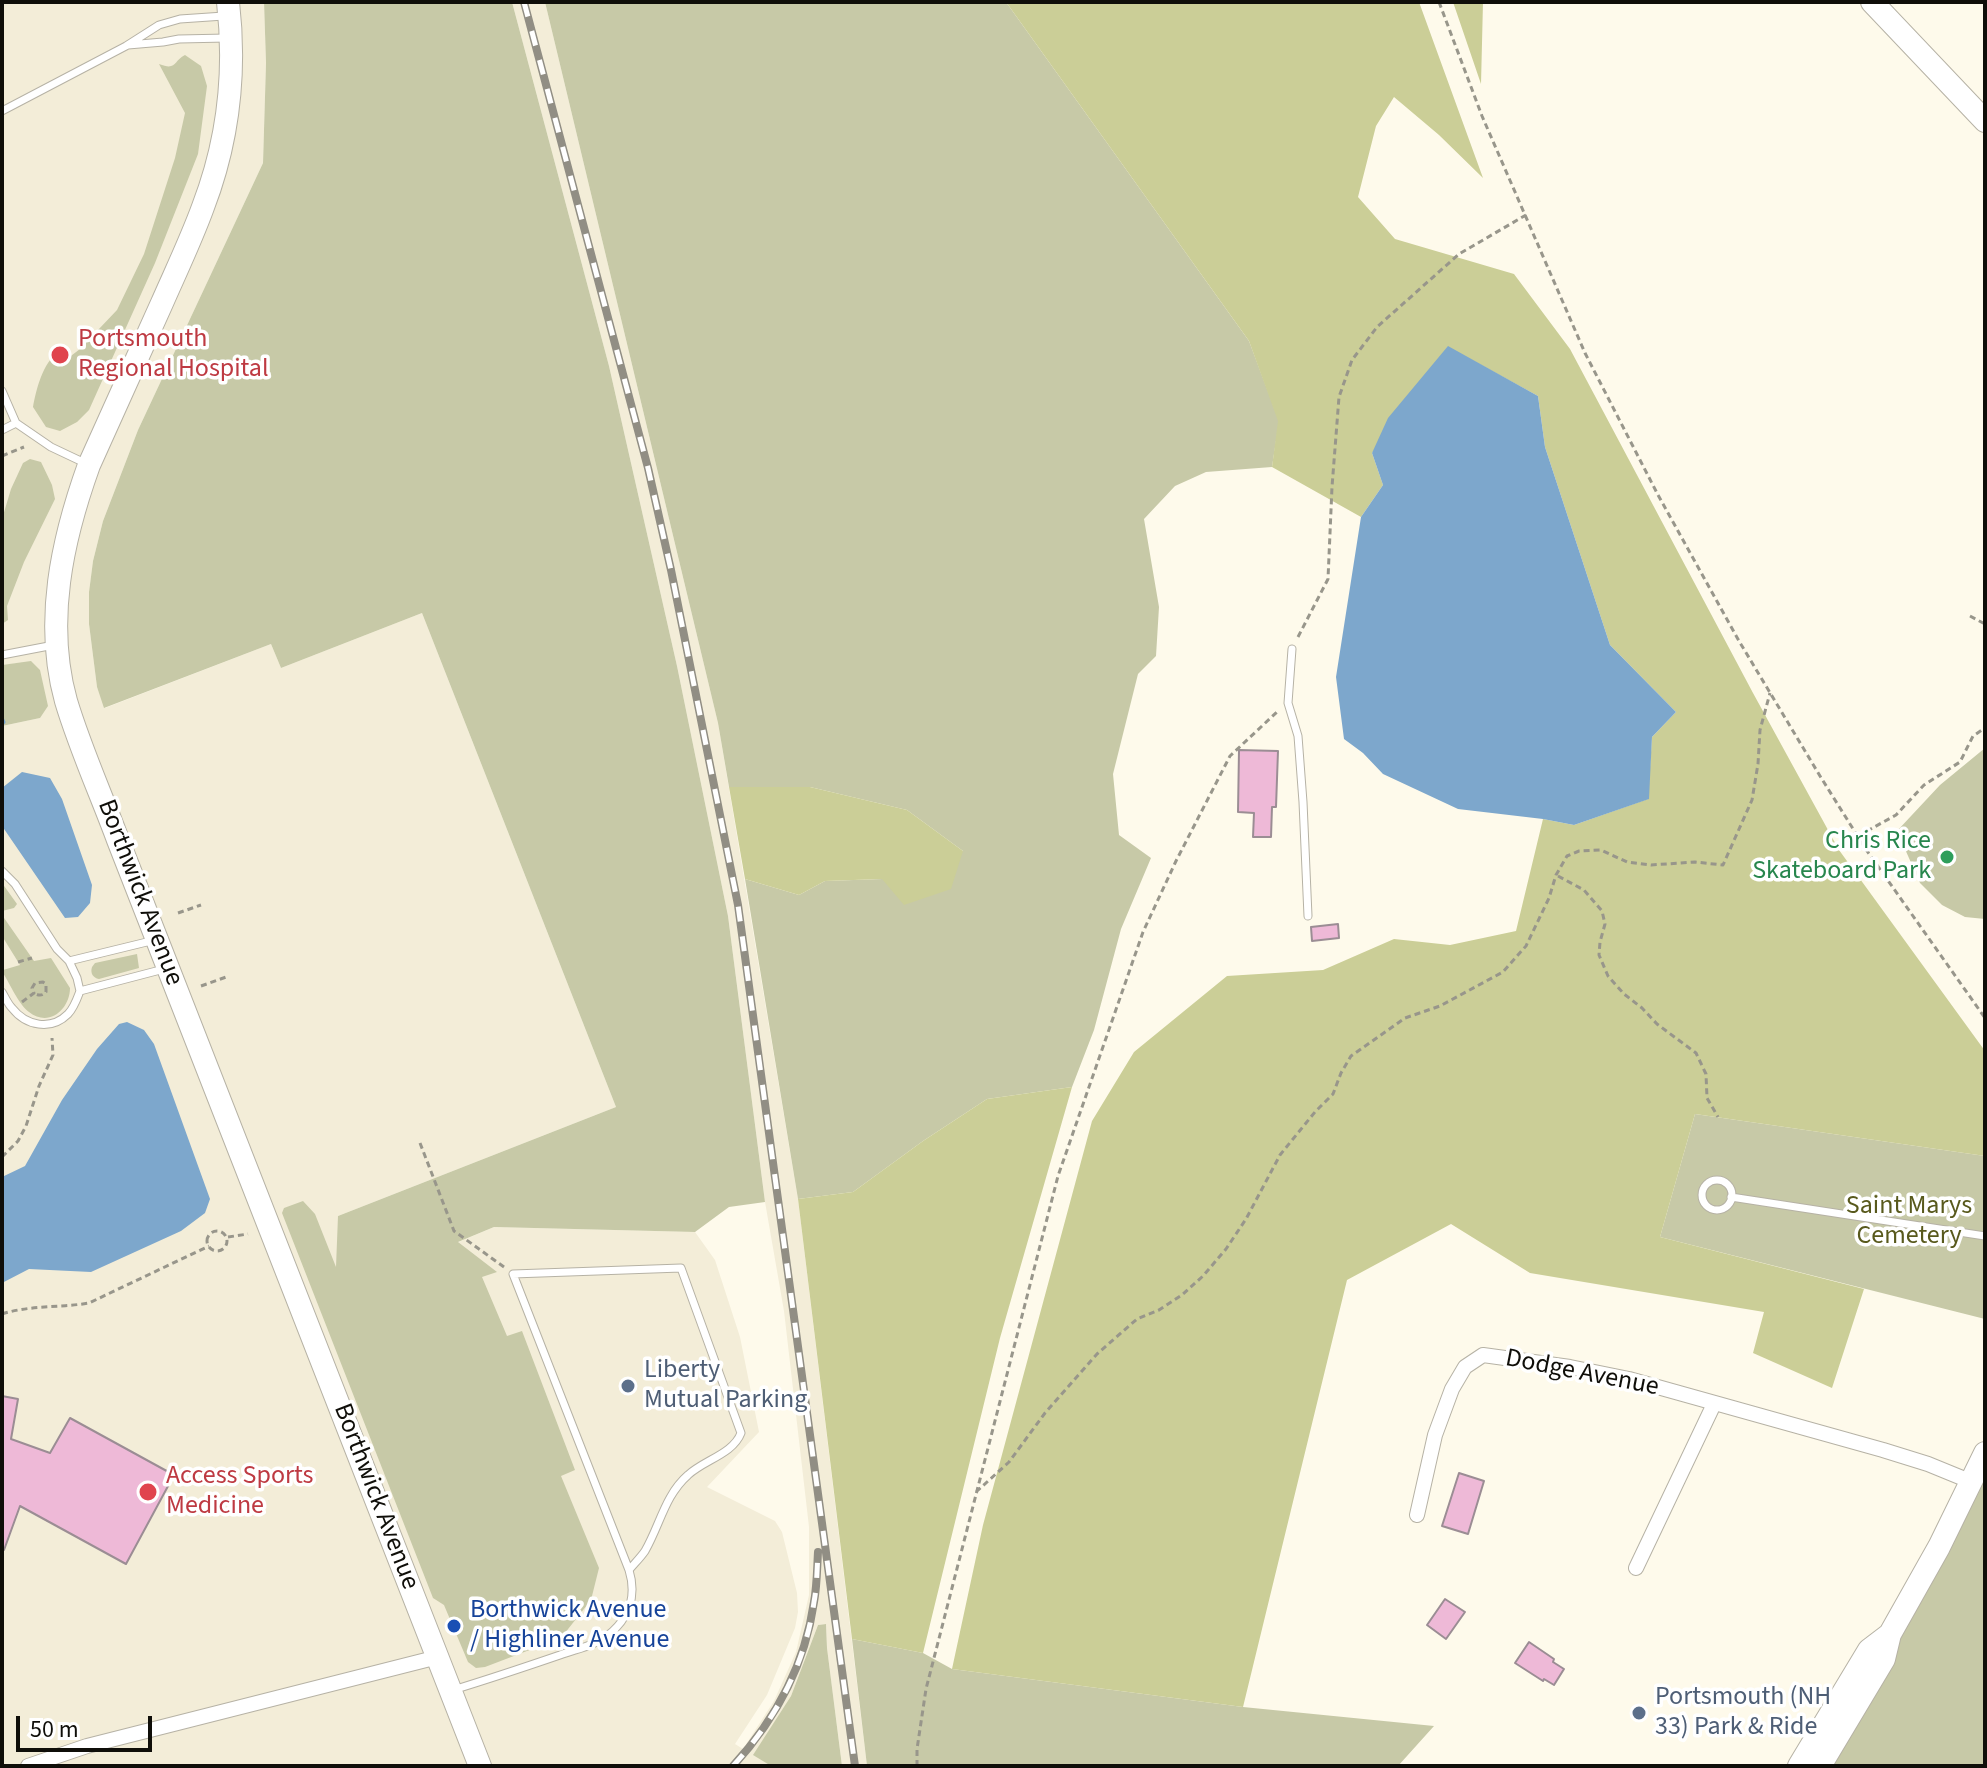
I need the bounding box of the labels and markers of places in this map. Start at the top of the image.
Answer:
place label: Portsmouth Regional Hospital [78,324,269,386]
marker: Portsmouth Regional Hospital [49,344,71,366]
place label: Chris Rice Skateboard Park [1752,826,1931,888]
marker: Chris Rice Skateboard Park [1938,848,1956,866]
place label: Liberty Mutual Parking [644,1355,807,1416]
marker: Liberty Mutual Parking [619,1377,637,1395]
place label: Access Sports Medicine [166,1461,313,1522]
marker: Access Sports Medicine [137,1481,159,1503]
place label: Borthwick Avenue / Highliner Avenue [470,1595,669,1656]
marker: Borthwick Avenue / Highliner Avenue [445,1617,463,1635]
place label: Portsmouth (NH 33) Park & Ride [1655,1682,1831,1744]
marker: Portsmouth (NH 33) Park & Ride [1630,1704,1648,1722]

